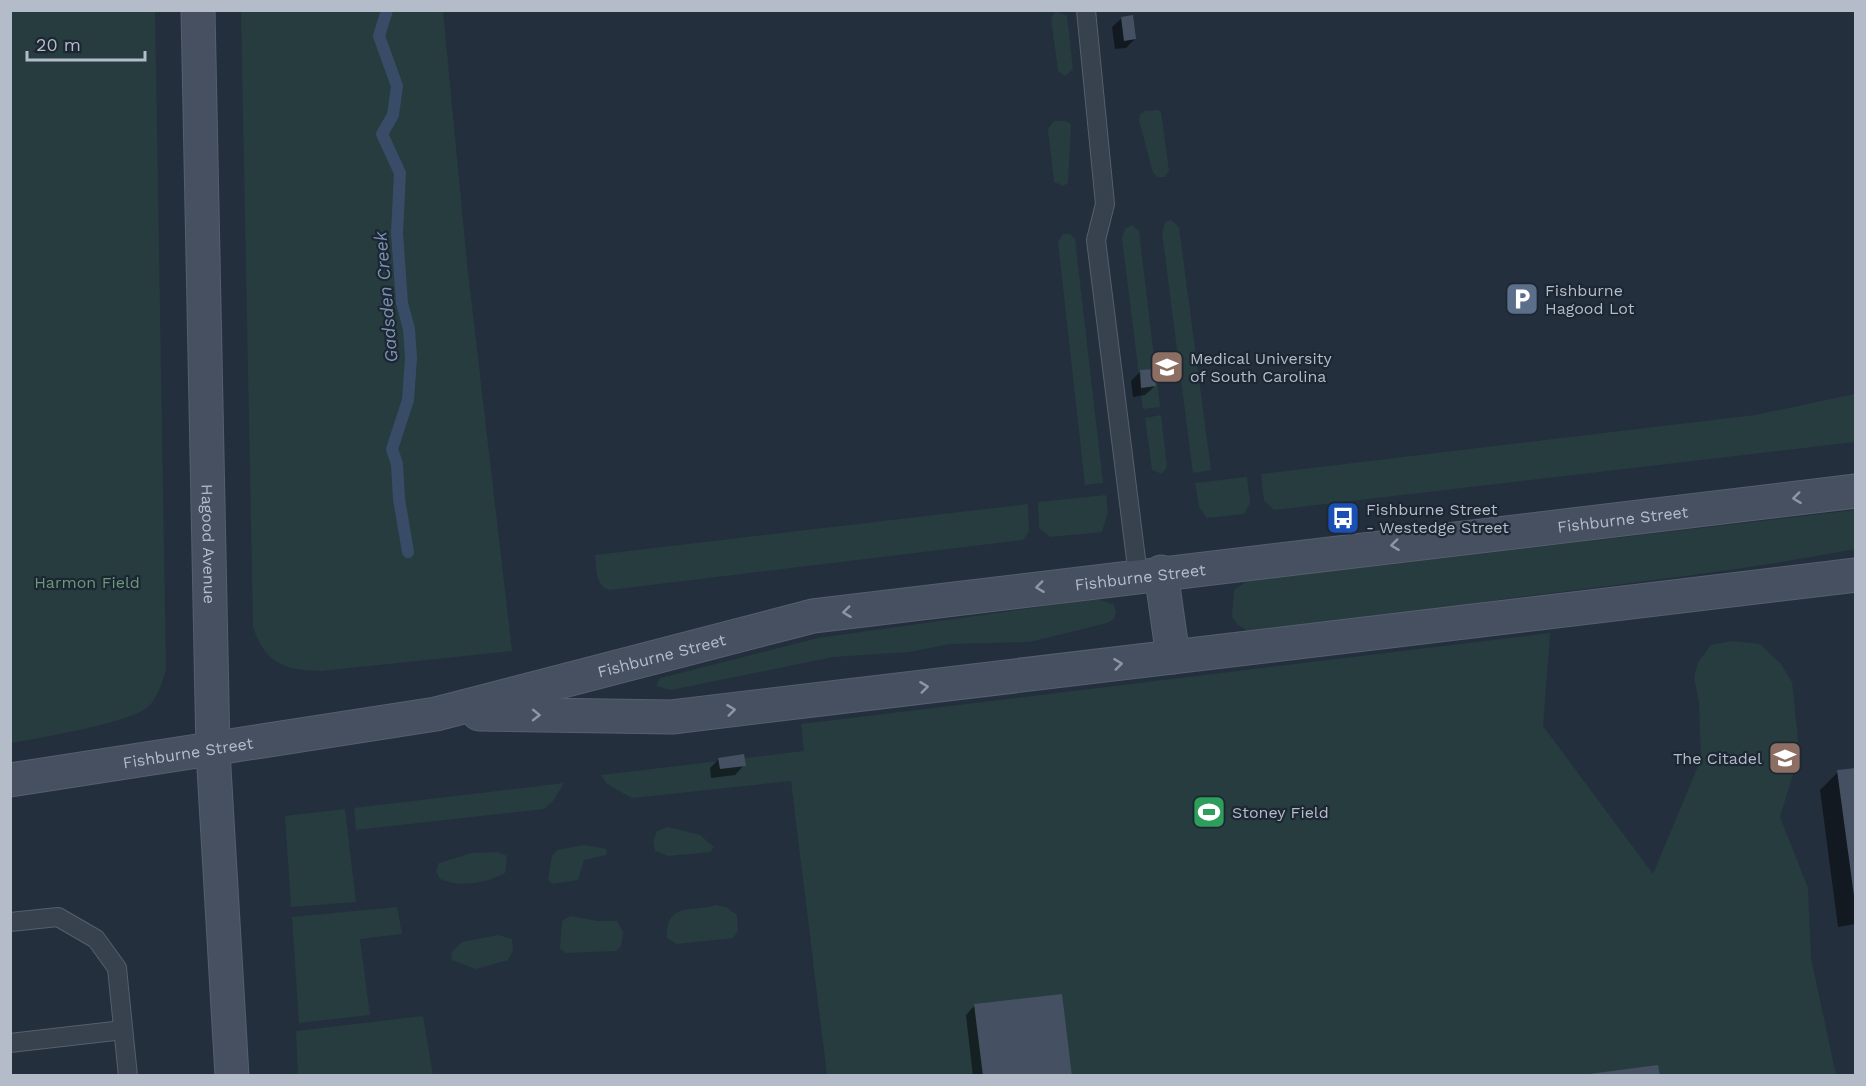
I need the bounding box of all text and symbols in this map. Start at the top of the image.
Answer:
scale bar [27,24,146,62]
text: 20 m [36,34,81,55]
water label: Gadsden Creek [369,230,402,363]
parking icon: Fishburne Hagood Lot [1504,281,1540,317]
place label: Fishburne Hagood Lot [1545,281,1635,318]
school or university icon: Medical University of South Carolina [1149,349,1185,385]
place label: Medical University of South Carolina [1190,349,1332,386]
street label: Hagood Avenue [198,484,219,604]
one-way arrow [1793,491,1802,503]
bus stop icon: Fishburne Street - Westedge Street [1325,500,1361,536]
place label: Fishburne Street - Westedge Street [1366,500,1509,537]
street label: Fishburne Street [1556,502,1689,537]
one-way arrow [1391,538,1400,551]
street label: Fishburne Street [1074,560,1207,595]
park label: Harmon Field [34,573,140,592]
one-way arrow [1036,581,1045,593]
one-way arrow [842,605,851,617]
street label: Fishburne Street [595,630,728,682]
one-way arrow [1113,658,1122,671]
one-way arrow [920,681,929,694]
one-way arrow [726,704,735,717]
one-way arrow [532,709,541,721]
street label: Fishburne Street [121,733,255,772]
school or university icon: The Citadel [1767,740,1803,776]
place label: The Citadel [1673,749,1762,768]
sports icon: Stoney Field [1191,794,1227,830]
place label: Stoney Field [1232,803,1329,822]

